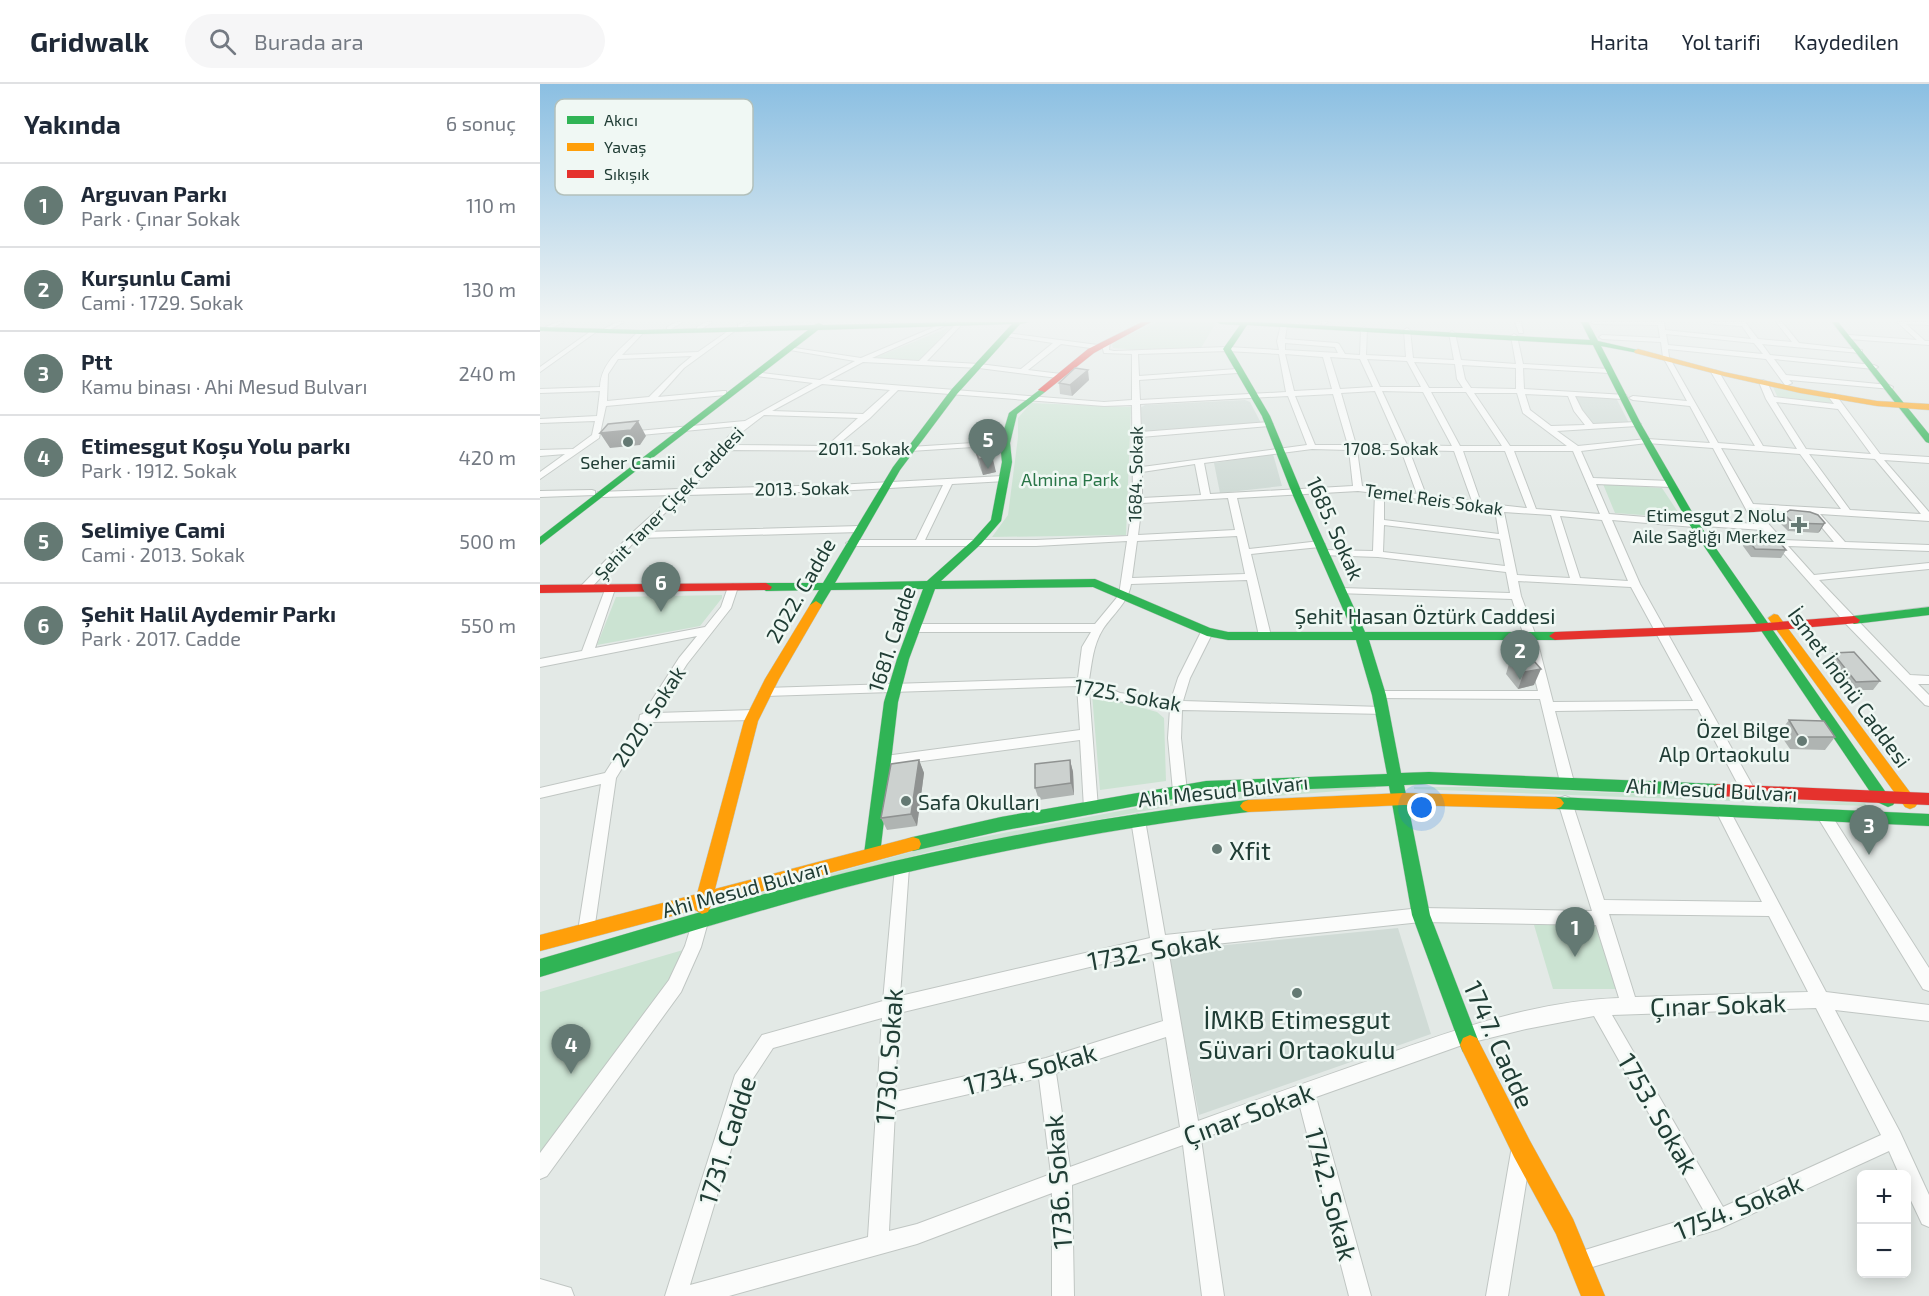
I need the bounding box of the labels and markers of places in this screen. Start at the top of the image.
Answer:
pin: 5 [968,420,1008,469]
marker: Seher Camii [621,435,635,449]
place label: Seher Camii [580,451,676,473]
place label: Etimesgut 2 Nolu Aile Sağlığı Merkez [1632,504,1786,547]
marker: Etimesgut 2 Nolu Aile Sağlığı Merkez [1790,516,1808,534]
pin: 6 [642,562,680,612]
pin: 2 [1500,630,1540,680]
place label: Özel Bilge Alp Ortaokulu [1659,717,1790,766]
marker: Özel Bilge Alp Ortaokulu [1795,734,1809,748]
place label: Safa Okulları [918,789,1040,814]
marker: Safa Okulları [899,794,913,808]
pin: 3 [1850,806,1888,855]
place label: Xfit [1229,834,1271,865]
marker: Xfit [1210,842,1224,856]
pin: 1 [1556,908,1594,957]
marker: İMKB Etimesgut Süvari Ortaokulu [1290,986,1304,1000]
place label: İMKB Etimesgut Süvari Ortaokulu [1198,1003,1396,1064]
pin: 4 [552,1024,591,1074]

